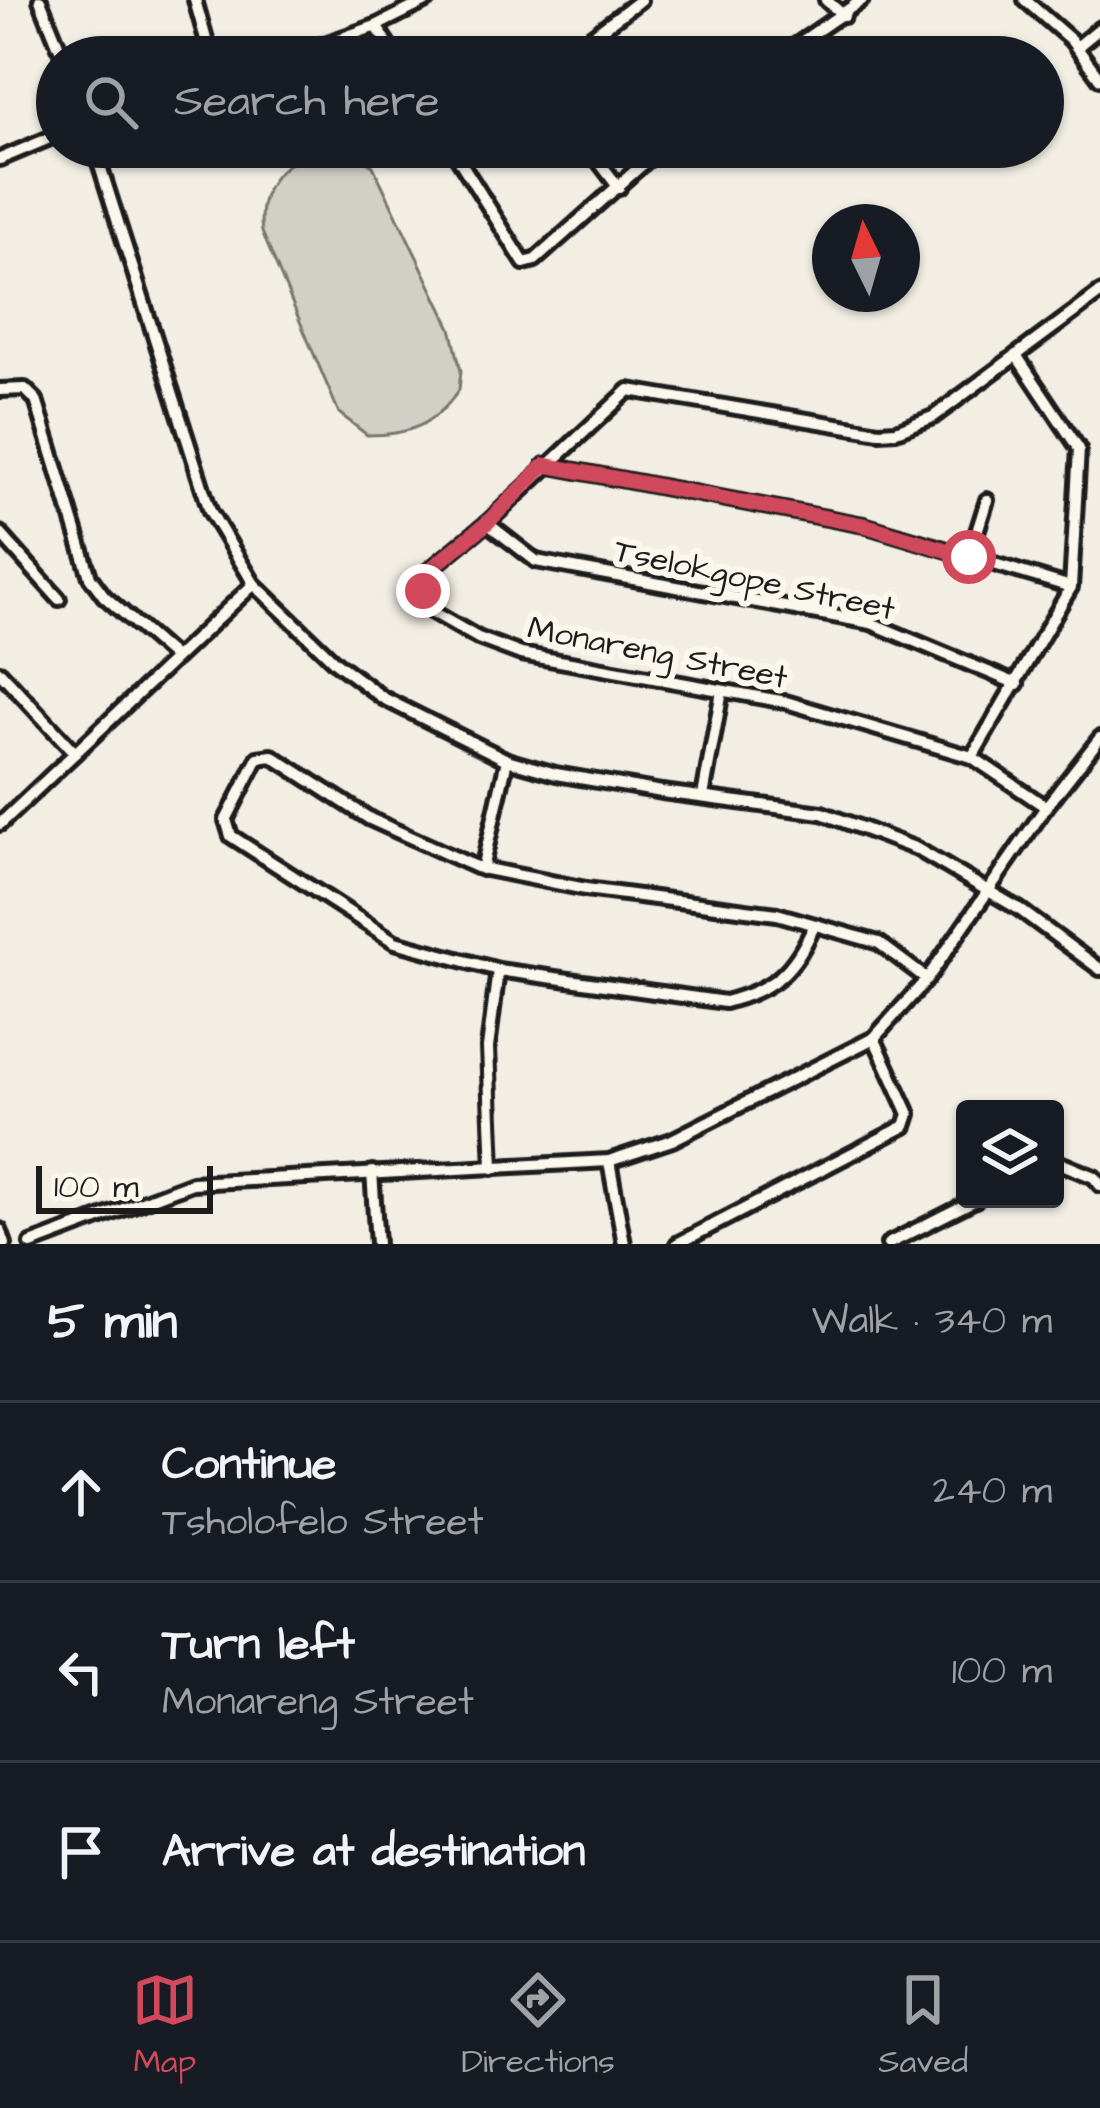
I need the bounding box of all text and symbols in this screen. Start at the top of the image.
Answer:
search box [36,36,1064,168]
icon: search [78,69,144,135]
text: Search here [174,71,440,133]
north arrow [812,204,920,312]
street label: Tselokgope Street [610,528,899,634]
route start [942,530,996,584]
route end [396,564,450,618]
street label: Monareng Street [523,605,791,703]
map controls [956,1100,1064,1208]
button: layers [956,1100,1064,1208]
scale bar [36,1160,213,1213]
text: 100 m [54,1164,139,1210]
text: 5 min [48,1287,177,1358]
text: Walk · 340 m [812,1295,1052,1349]
text: Continue [162,1434,336,1496]
icon: ahead [48,1459,114,1525]
text: 240 m [933,1465,1052,1519]
text: Tsholofelo Street [162,1496,483,1550]
text: Turn left [162,1614,355,1676]
icon: left [48,1639,114,1705]
text: 100 m [952,1645,1052,1699]
text: Monareng Street [162,1676,474,1730]
icon: arrive [48,1819,114,1885]
text: Arrive at destination [162,1821,585,1883]
tab: Map [132,1967,198,2085]
tab: Directions [461,1967,615,2085]
tab: Saved [878,1967,968,2085]

